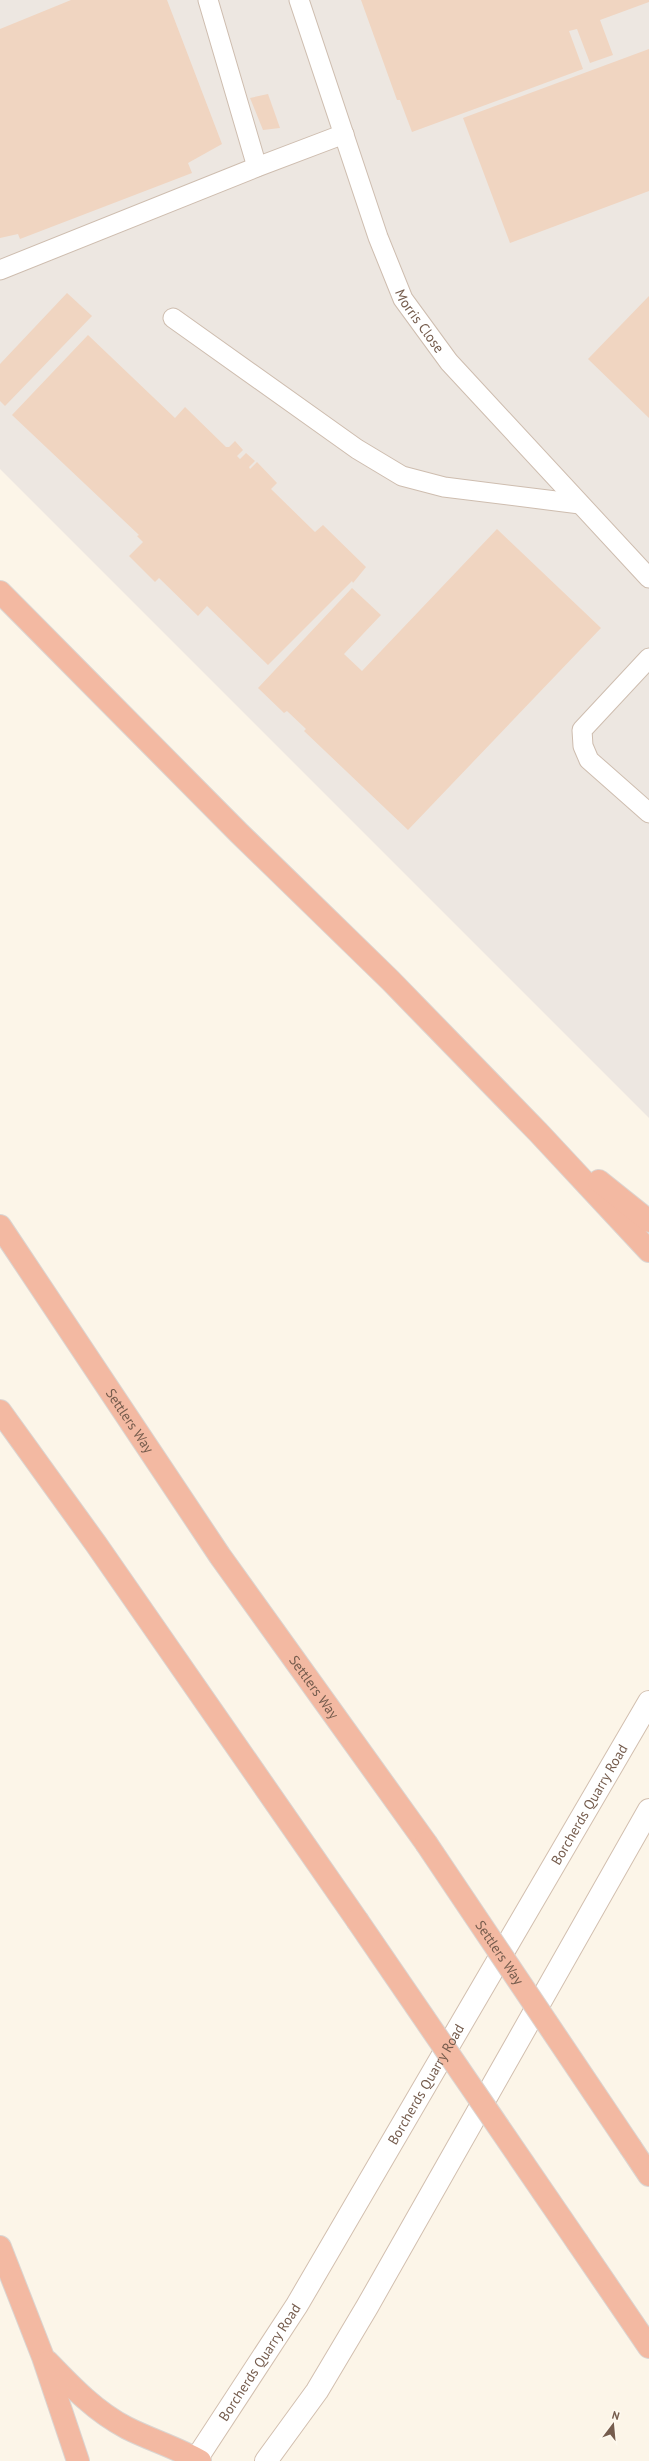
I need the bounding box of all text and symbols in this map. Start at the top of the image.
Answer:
street label: Morris Close [391,287,448,356]
street label: Settlers Way [102,1385,158,1457]
street label: Settlers Way [285,1652,343,1723]
street label: Borcherds Quarry Road [547,1741,631,1868]
street label: Settlers Way [472,1917,528,1989]
street label: Borcherds Quarry Road [384,2021,468,2148]
street label: Borcherds Quarry Road [215,2300,304,2424]
north arrow [593,2405,633,2445]
text: N [610,2408,621,2423]

